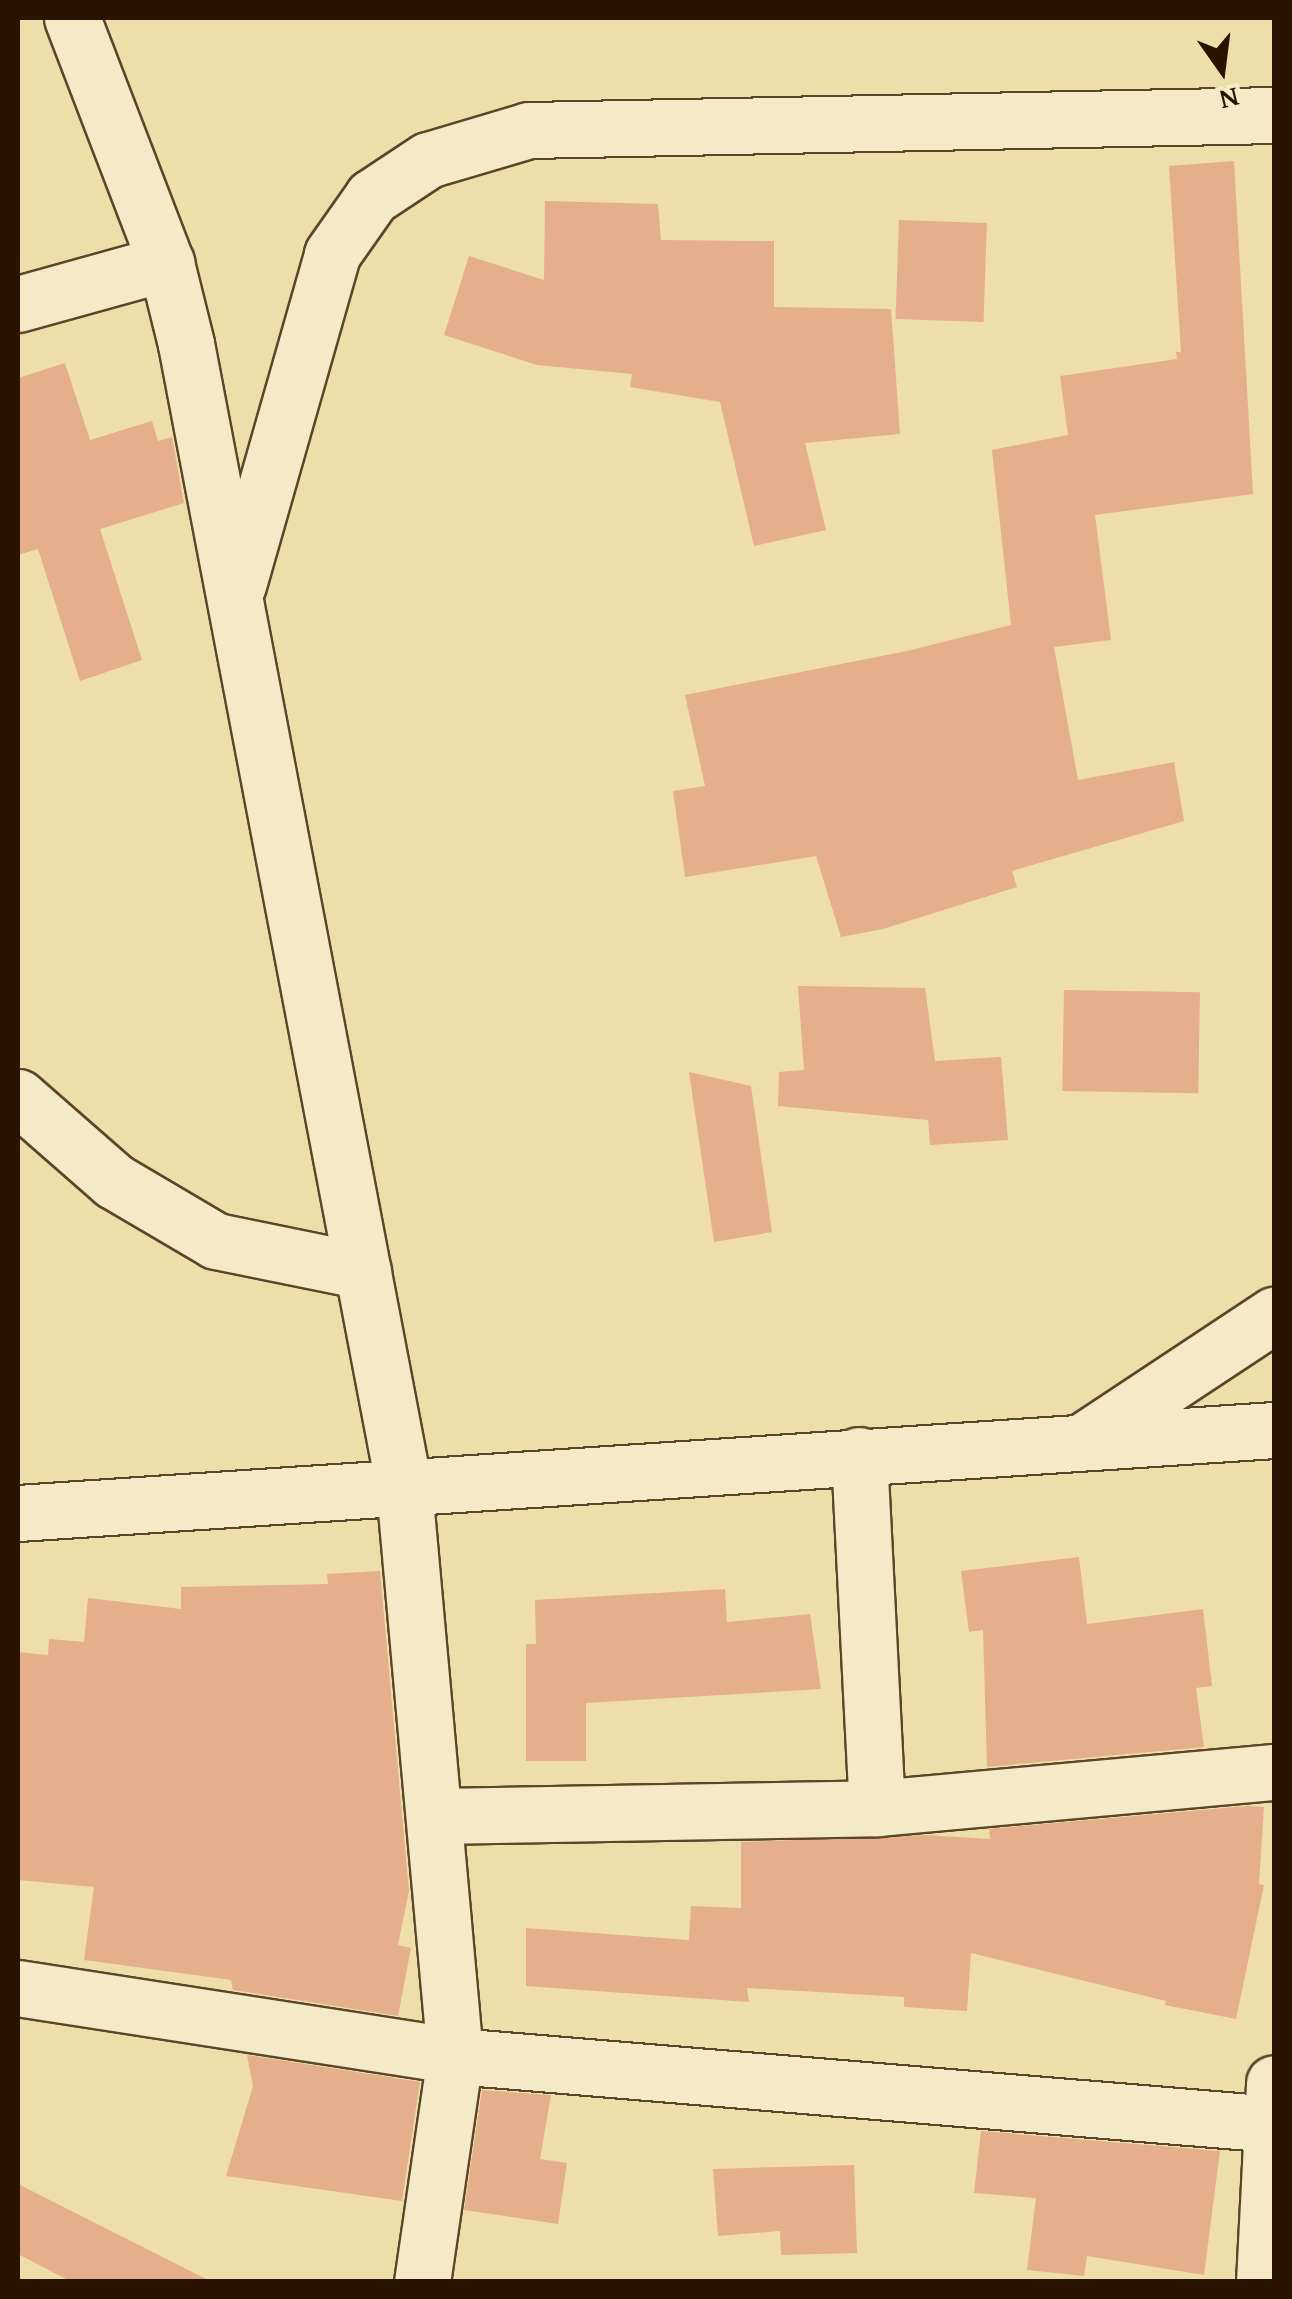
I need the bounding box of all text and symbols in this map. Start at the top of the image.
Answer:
north arrow [1172,20,1272,120]
text: N [1215,77,1243,122]

